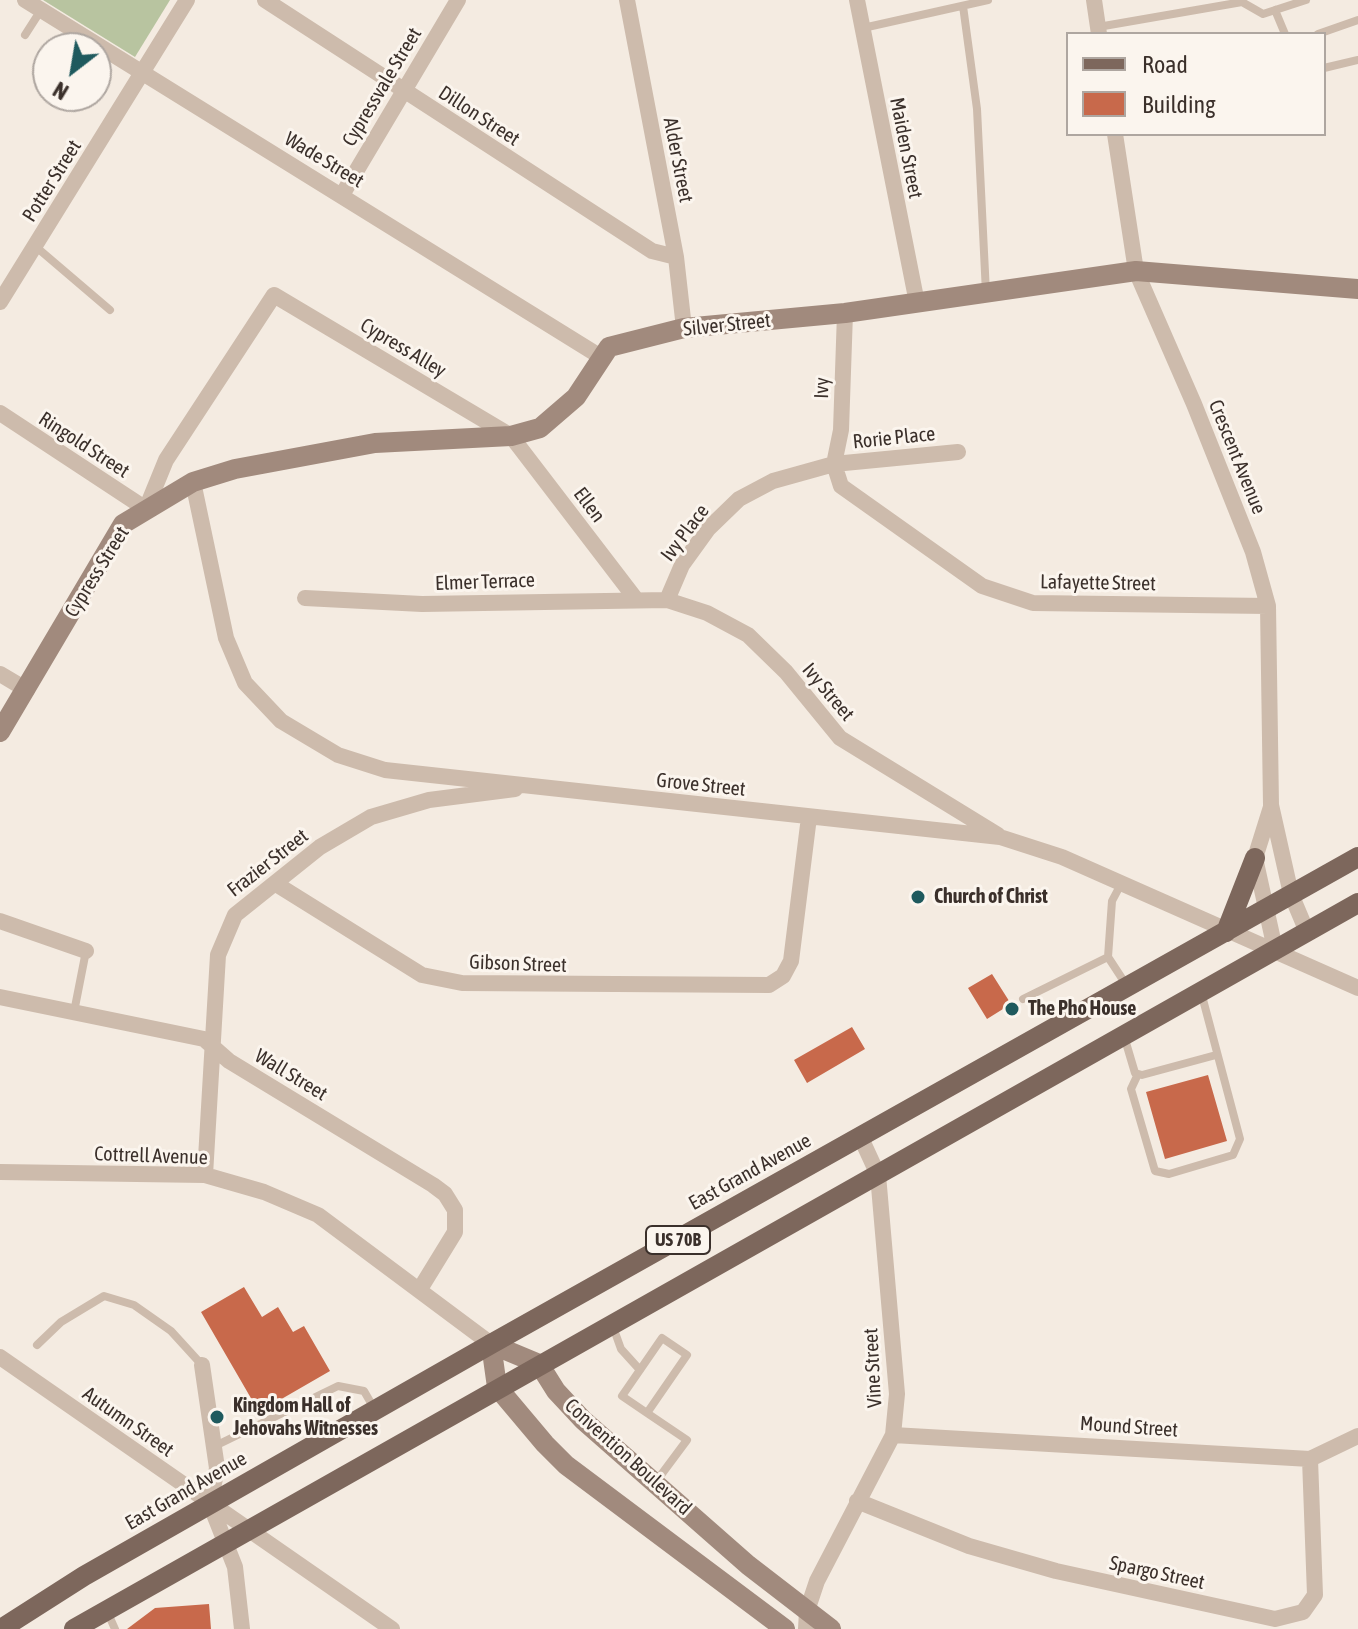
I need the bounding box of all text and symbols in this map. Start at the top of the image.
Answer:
street label: Cypressvale Street [337,23,427,151]
north arrow [32,32,112,112]
legend [1066,32,1326,136]
text: Road [1142,51,1188,78]
text: N [48,76,73,105]
street label: Dillon Street [434,81,524,151]
text: Building [1142,91,1215,118]
street label: Maiden Street [884,96,928,200]
street label: Alder Street [658,116,698,204]
street label: Wade Street [280,127,368,193]
street label: Potter Street [17,136,87,226]
street label: Silver Street [682,308,772,342]
street label: Cypress Alley [356,313,450,383]
street label: Ivy [810,377,834,399]
street label: Crescent Avenue [1203,396,1271,518]
street label: Ringold Street [34,407,134,483]
street label: Rorie Place [852,422,936,454]
street label: Ellen [568,483,610,527]
street label: Ivy Place [656,500,714,566]
street label: Cypress Street [60,522,134,622]
street label: Elmer Terrace [435,568,535,596]
street label: Lafayette Street [1040,570,1156,596]
street label: Ivy Street [797,658,859,726]
street label: Grove Street [655,768,747,802]
street label: Frazier Street [223,824,313,902]
place label: Church of Christ [934,885,1048,909]
marker: Church of Christ [909,888,927,906]
street label: Gibson Street [469,950,567,978]
place label: The Pho House [1028,997,1136,1021]
marker: The Pho House [1003,1000,1021,1018]
street label: Wall Street [250,1044,332,1106]
street label: East Grand Avenue [685,1129,815,1215]
street label: Cottrell Avenue [94,1142,208,1170]
road number: US 70B [646,1226,710,1254]
street label: Vine Street [859,1328,887,1408]
street label: Autumn Street [78,1382,178,1462]
place label: Kingdom Hall of Jehovahs Witnesses [233,1394,378,1441]
street label: Convention Boulevard [560,1394,696,1520]
marker: Kingdom Hall of Jehovahs Witnesses [208,1408,226,1426]
street label: Mound Street [1079,1412,1179,1442]
street label: East Grand Avenue [121,1447,251,1535]
street label: Spargo Street [1107,1551,1207,1595]

